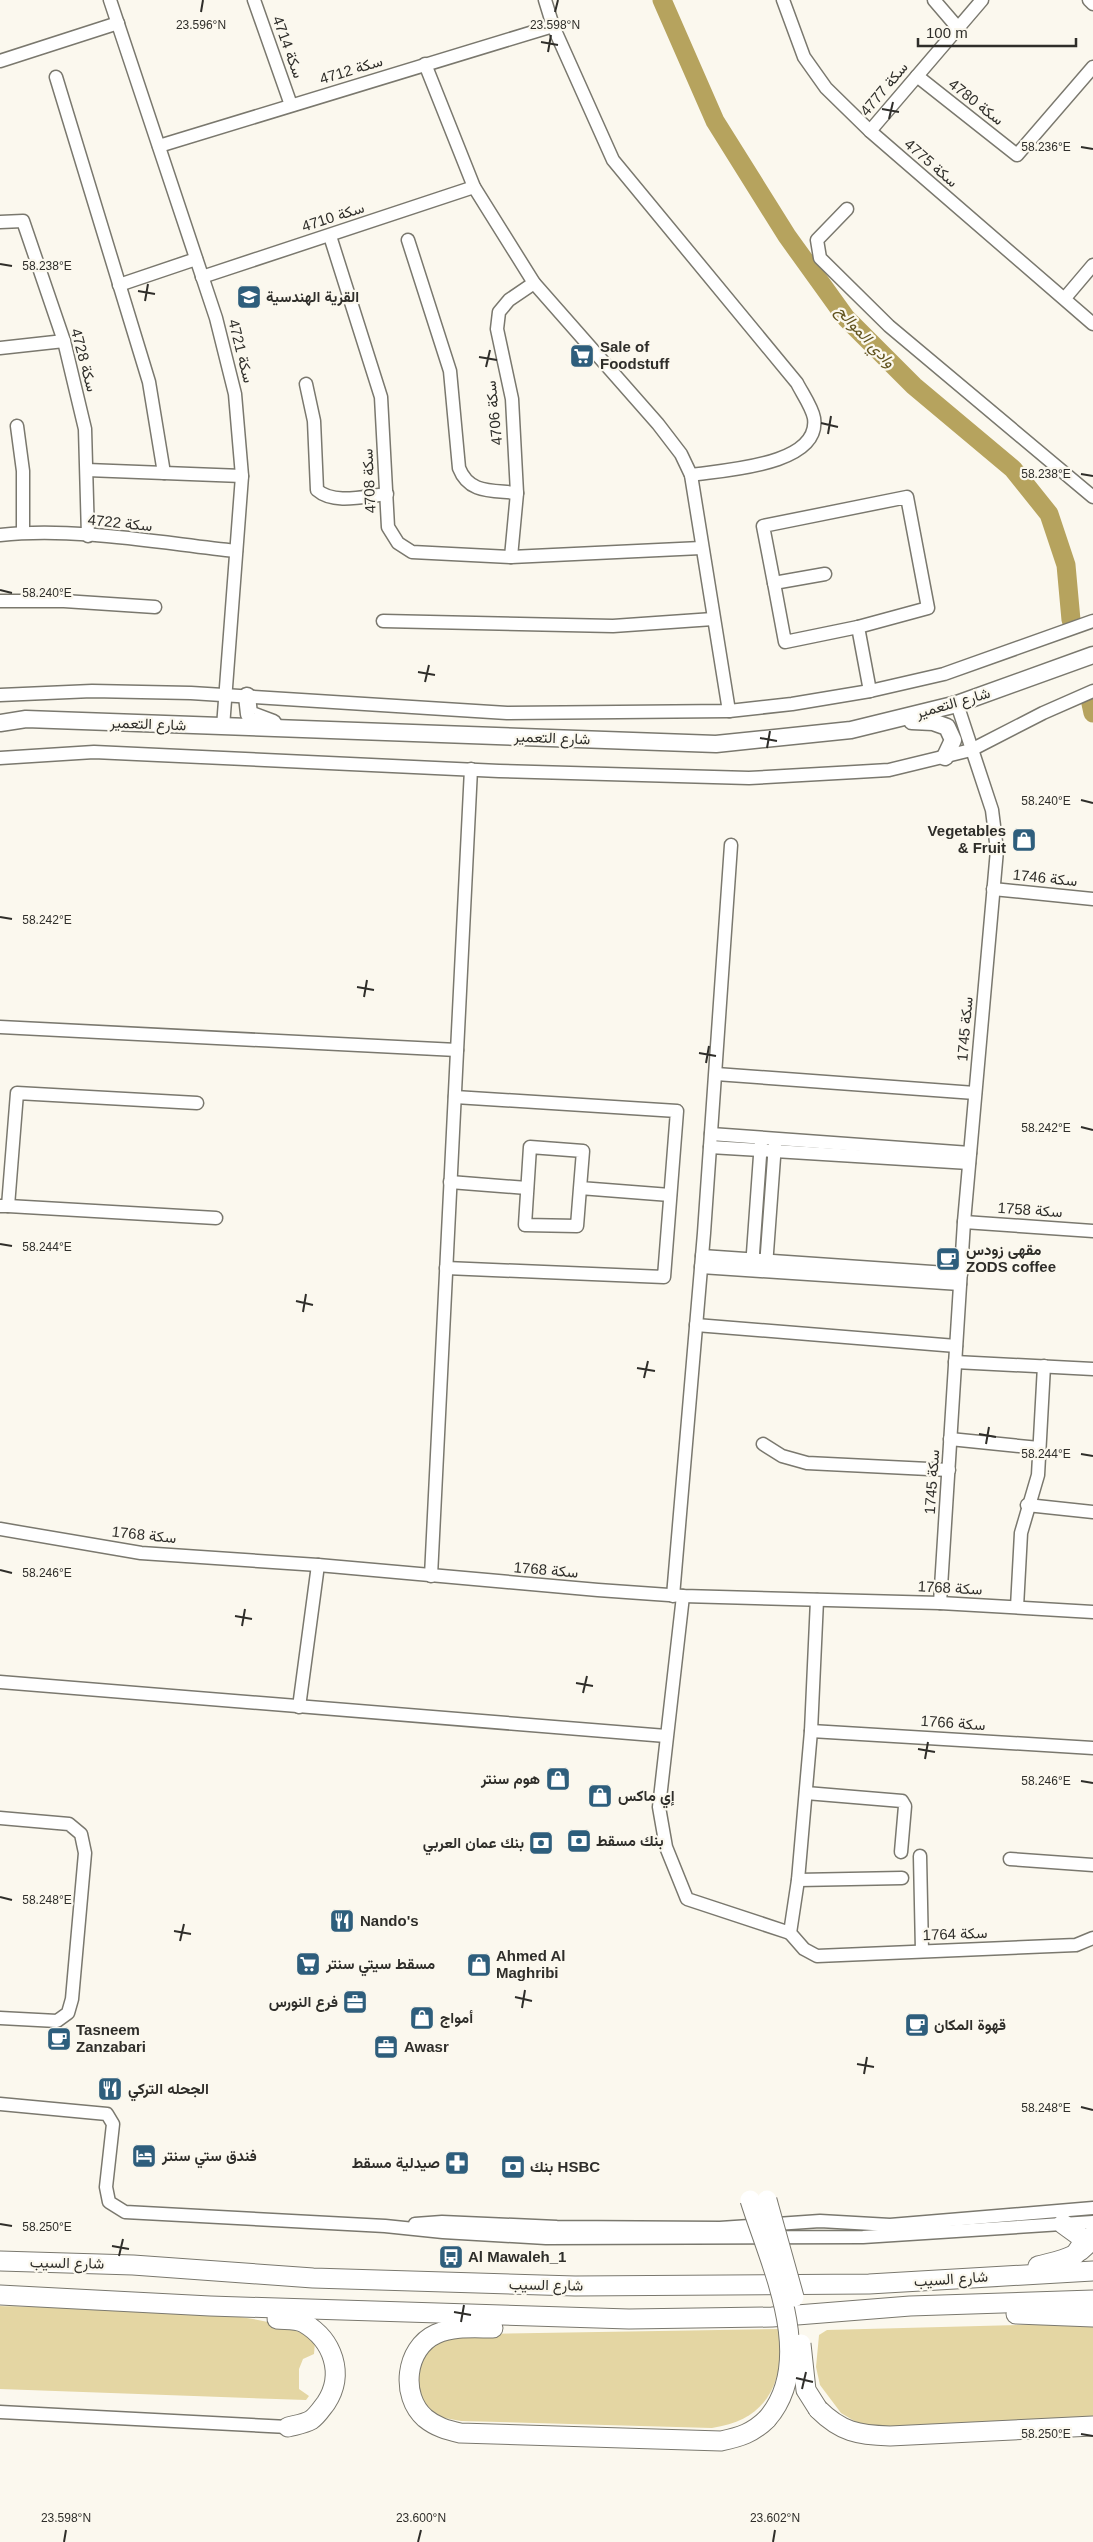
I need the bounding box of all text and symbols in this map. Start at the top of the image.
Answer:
street label: سكة 4714 [269,13,308,80]
scale bar [918,15,1076,47]
text: 23.596°N [176,18,226,32]
text: 23.598°N [530,18,580,32]
text: 100 m [926,24,968,41]
street label: سكة 4712 [317,52,384,87]
street label: سكة 4777 [856,58,911,119]
street label: سكة 4780 [946,75,1007,128]
street label: سكة 4775 [901,135,961,190]
text: 58.236°E [1021,140,1071,154]
street label: سكة 4710 [299,198,366,235]
text: 58.238°E [22,259,72,273]
school or university icon: القرية الهندسية [236,284,262,310]
place label: القرية الهندسية [266,288,359,306]
water label: وادي الموالح [829,302,899,374]
street label: سكة 4721 [225,317,258,385]
street label: سكة 4728 [68,326,101,394]
place label: Sale of Foodstuff [600,338,670,372]
supermarket icon: Sale of Foodstuff [569,343,595,369]
street label: سكة 4706 [482,380,505,446]
street label: سكة 4708 [358,448,379,514]
text: 58.238°E [1021,467,1071,481]
street label: سكة 4722 [87,511,153,534]
text: 58.240°E [22,586,72,600]
street label: شارع التعمير [913,684,993,724]
street label: شارع التعمير [108,714,187,736]
street label: شارع التعمير [512,728,591,750]
text: 58.240°E [1021,794,1071,808]
place label: Vegetables & Fruit [928,822,1006,856]
shop icon: Vegetables & Fruit [1011,827,1037,853]
street label: سكة 1746 [1012,866,1078,889]
text: 58.242°E [22,913,72,927]
street label: سكة 1745 [953,996,976,1062]
text: 58.242°E [1021,1121,1071,1135]
street label: سكة 1758 [997,1199,1063,1220]
text: 58.244°E [22,1240,72,1254]
place label: مقهى زودس ZODS coffee [966,1241,1056,1275]
cafe icon: مقهى زودس ZODS coffee [935,1246,961,1272]
text: 58.244°E [1021,1447,1071,1461]
street label: سكة 1745 [921,1449,942,1515]
street label: سكة 1768 [111,1523,177,1546]
street label: سكة 1768 [513,1558,579,1581]
text: 58.246°E [22,1566,72,1580]
street label: سكة 1768 [917,1577,983,1598]
street label: سكة 1766 [920,1712,986,1733]
shop icon: هوم سنتر [545,1766,571,1792]
place label: هوم سنتر [480,1770,540,1789]
text: 58.246°E [1021,1774,1071,1788]
shop icon: إي ماكس [587,1783,613,1809]
place label: إي ماكس [618,1787,675,1809]
bank icon: بنك مسقط [566,1828,592,1854]
bank icon: بنك عمان العربي [528,1830,554,1856]
place label: بنك مسقط [596,1832,663,1850]
place label: بنك عمان العربي [423,1834,524,1856]
text: 58.248°E [22,1893,72,1907]
restaurant icon: Nando's [329,1908,355,1934]
place label: Nando's [360,1912,419,1929]
street label: سكة 1764 [922,1924,988,1943]
place label: Ahmed Al Maghribi [496,1947,565,1981]
supermarket icon: مسقط سيتي سنتر [295,1951,321,1977]
shop icon: Ahmed Al Maghribi [466,1952,492,1978]
place label: مسقط سيتي سنتر [325,1955,435,1977]
office icon: فرع النورس [342,1989,368,2015]
place label: فرع النورس [269,1993,338,2012]
shop icon: أمواج [409,2005,435,2031]
place label: أمواج [440,2009,473,2028]
cafe icon: قهوة المكان [904,2012,930,2038]
place label: قهوة المكان [934,2016,1006,2034]
place label: Tasneem Zanzabari [76,2021,146,2055]
cafe icon: Tasneem Zanzabari [46,2026,72,2052]
office icon: Awasr [373,2034,399,2060]
place label: Awasr [404,2038,449,2055]
restaurant icon: الجحله التركي [97,2076,123,2102]
place label: الجحله التركي [128,2080,209,2102]
text: 58.248°E [1021,2101,1071,2115]
hotel icon: فندق ستي سنتر [131,2143,157,2169]
place label: فندق ستي سنتر [161,2147,257,2169]
pharmacy icon: صيدلية مسقط [444,2150,470,2176]
place label: صيدلية مسقط [352,2154,440,2172]
bank icon: بنك HSBC [500,2154,526,2180]
place label: بنك HSBC [530,2158,600,2176]
text: 58.250°E [22,2220,72,2234]
bus stop icon: Al Mawaleh_1 [438,2244,464,2270]
place label: Al Mawaleh_1 [468,2248,566,2265]
street label: شارع السيب [30,2253,104,2275]
street label: شارع السيب [913,2267,989,2293]
street label: شارع السيب [509,2275,583,2297]
text: 58.250°E [1021,2427,1071,2441]
text: 23.598°N [41,2511,91,2525]
text: 23.600°N [396,2511,446,2525]
text: 23.602°N [750,2511,800,2525]

